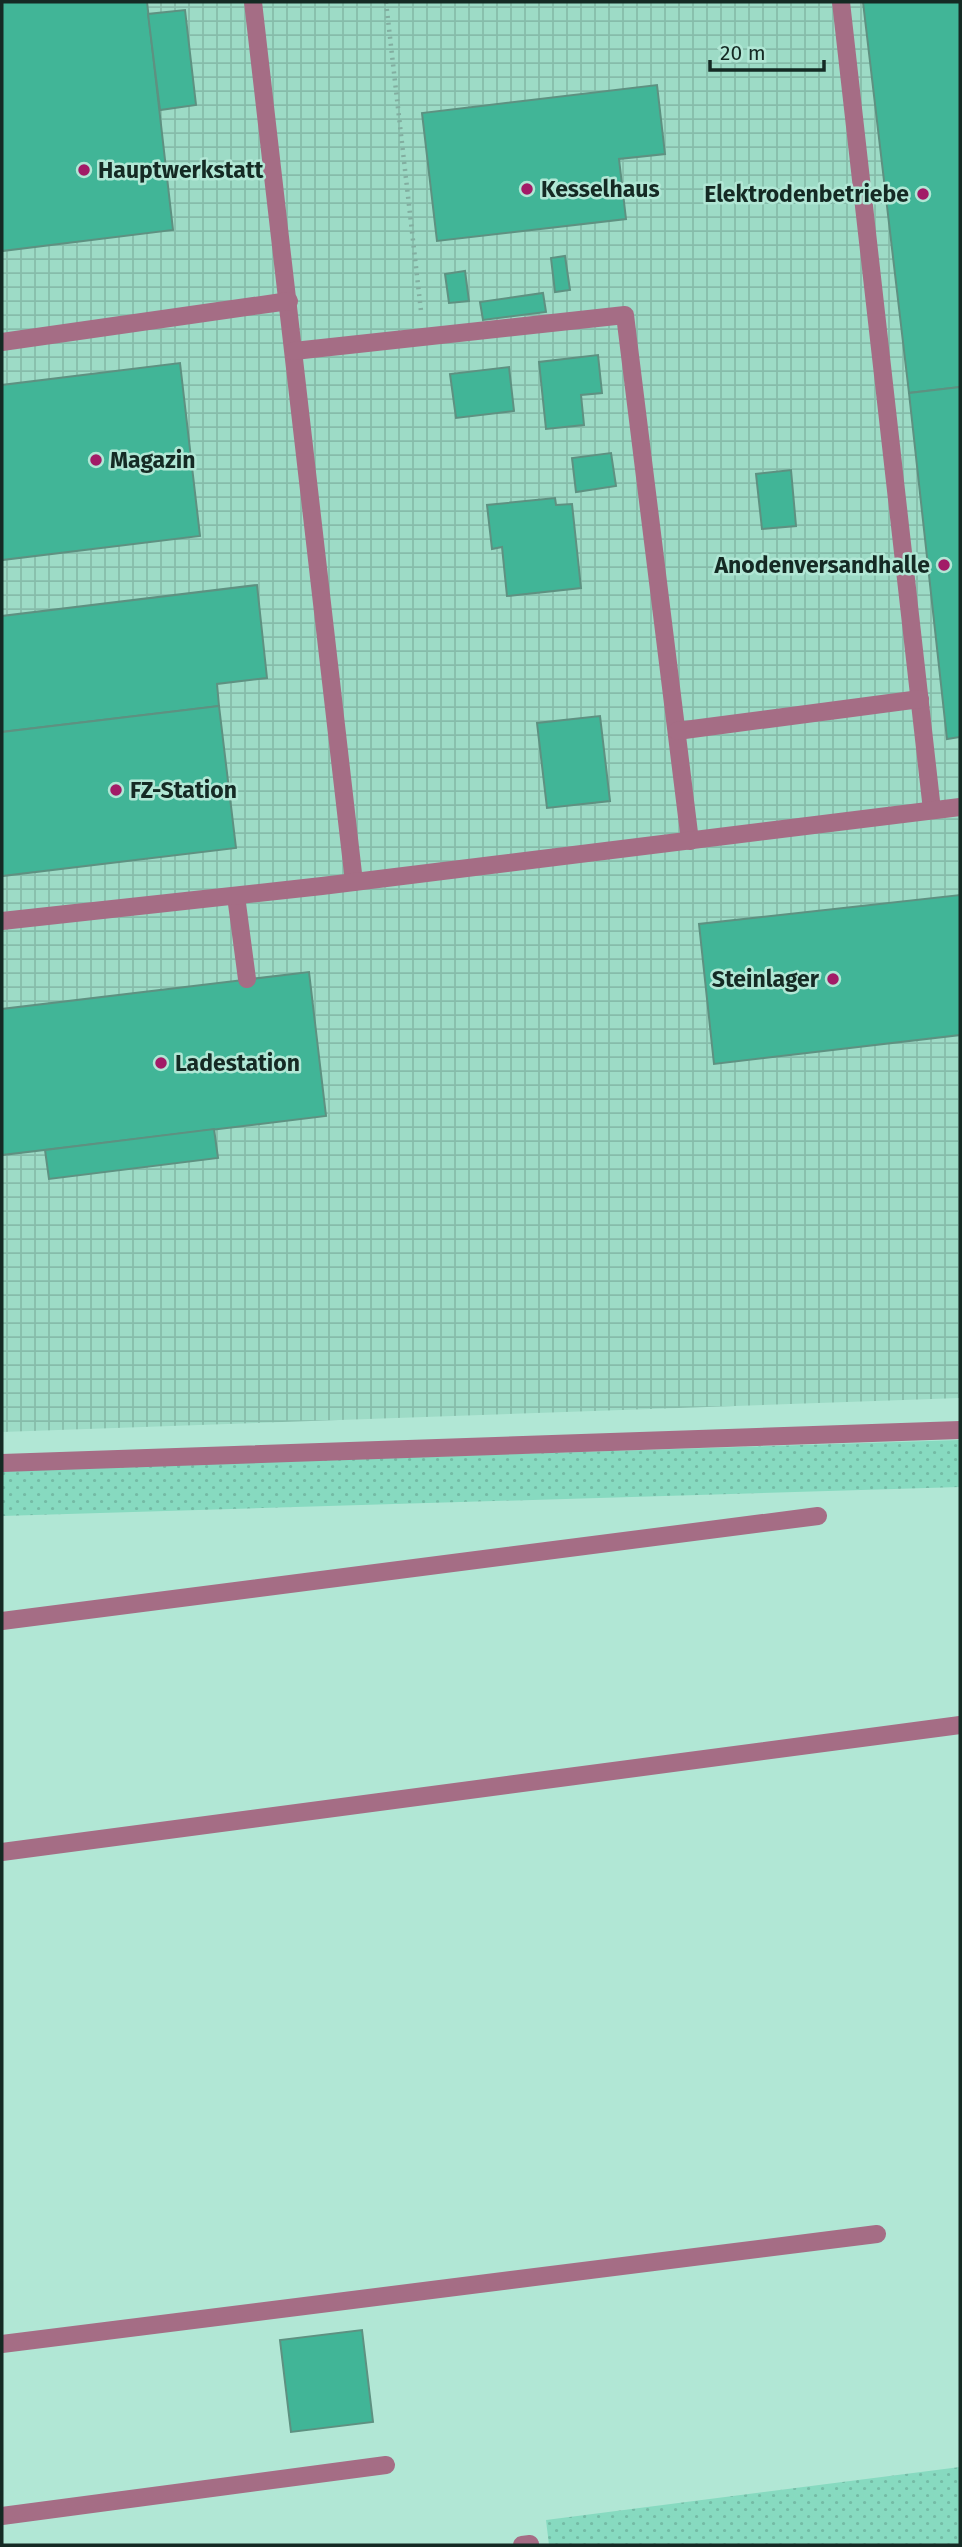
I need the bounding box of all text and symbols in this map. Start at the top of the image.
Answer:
scale bar [710,28,824,72]
text: 20 m [720,40,766,66]
place label: Hauptwerkstatt [98,156,265,184]
marker: Hauptwerkstatt [76,162,92,178]
place label: Kesselhaus [541,175,660,203]
place label: Elektrodenbetriebe [704,180,909,208]
marker: Kesselhaus [519,181,535,197]
marker: Elektrodenbetriebe [915,186,931,202]
place label: Magazin [110,446,196,474]
marker: Magazin [88,452,104,468]
place label: Anodenversandhalle [713,551,930,579]
marker: Anodenversandhalle [936,557,952,573]
place label: FZ-Station [130,776,237,804]
marker: FZ-Station [108,782,124,798]
place label: Steinlager [712,965,820,993]
marker: Steinlager [825,971,841,987]
place label: Ladestation [175,1049,300,1077]
marker: Ladestation [153,1055,169,1071]

